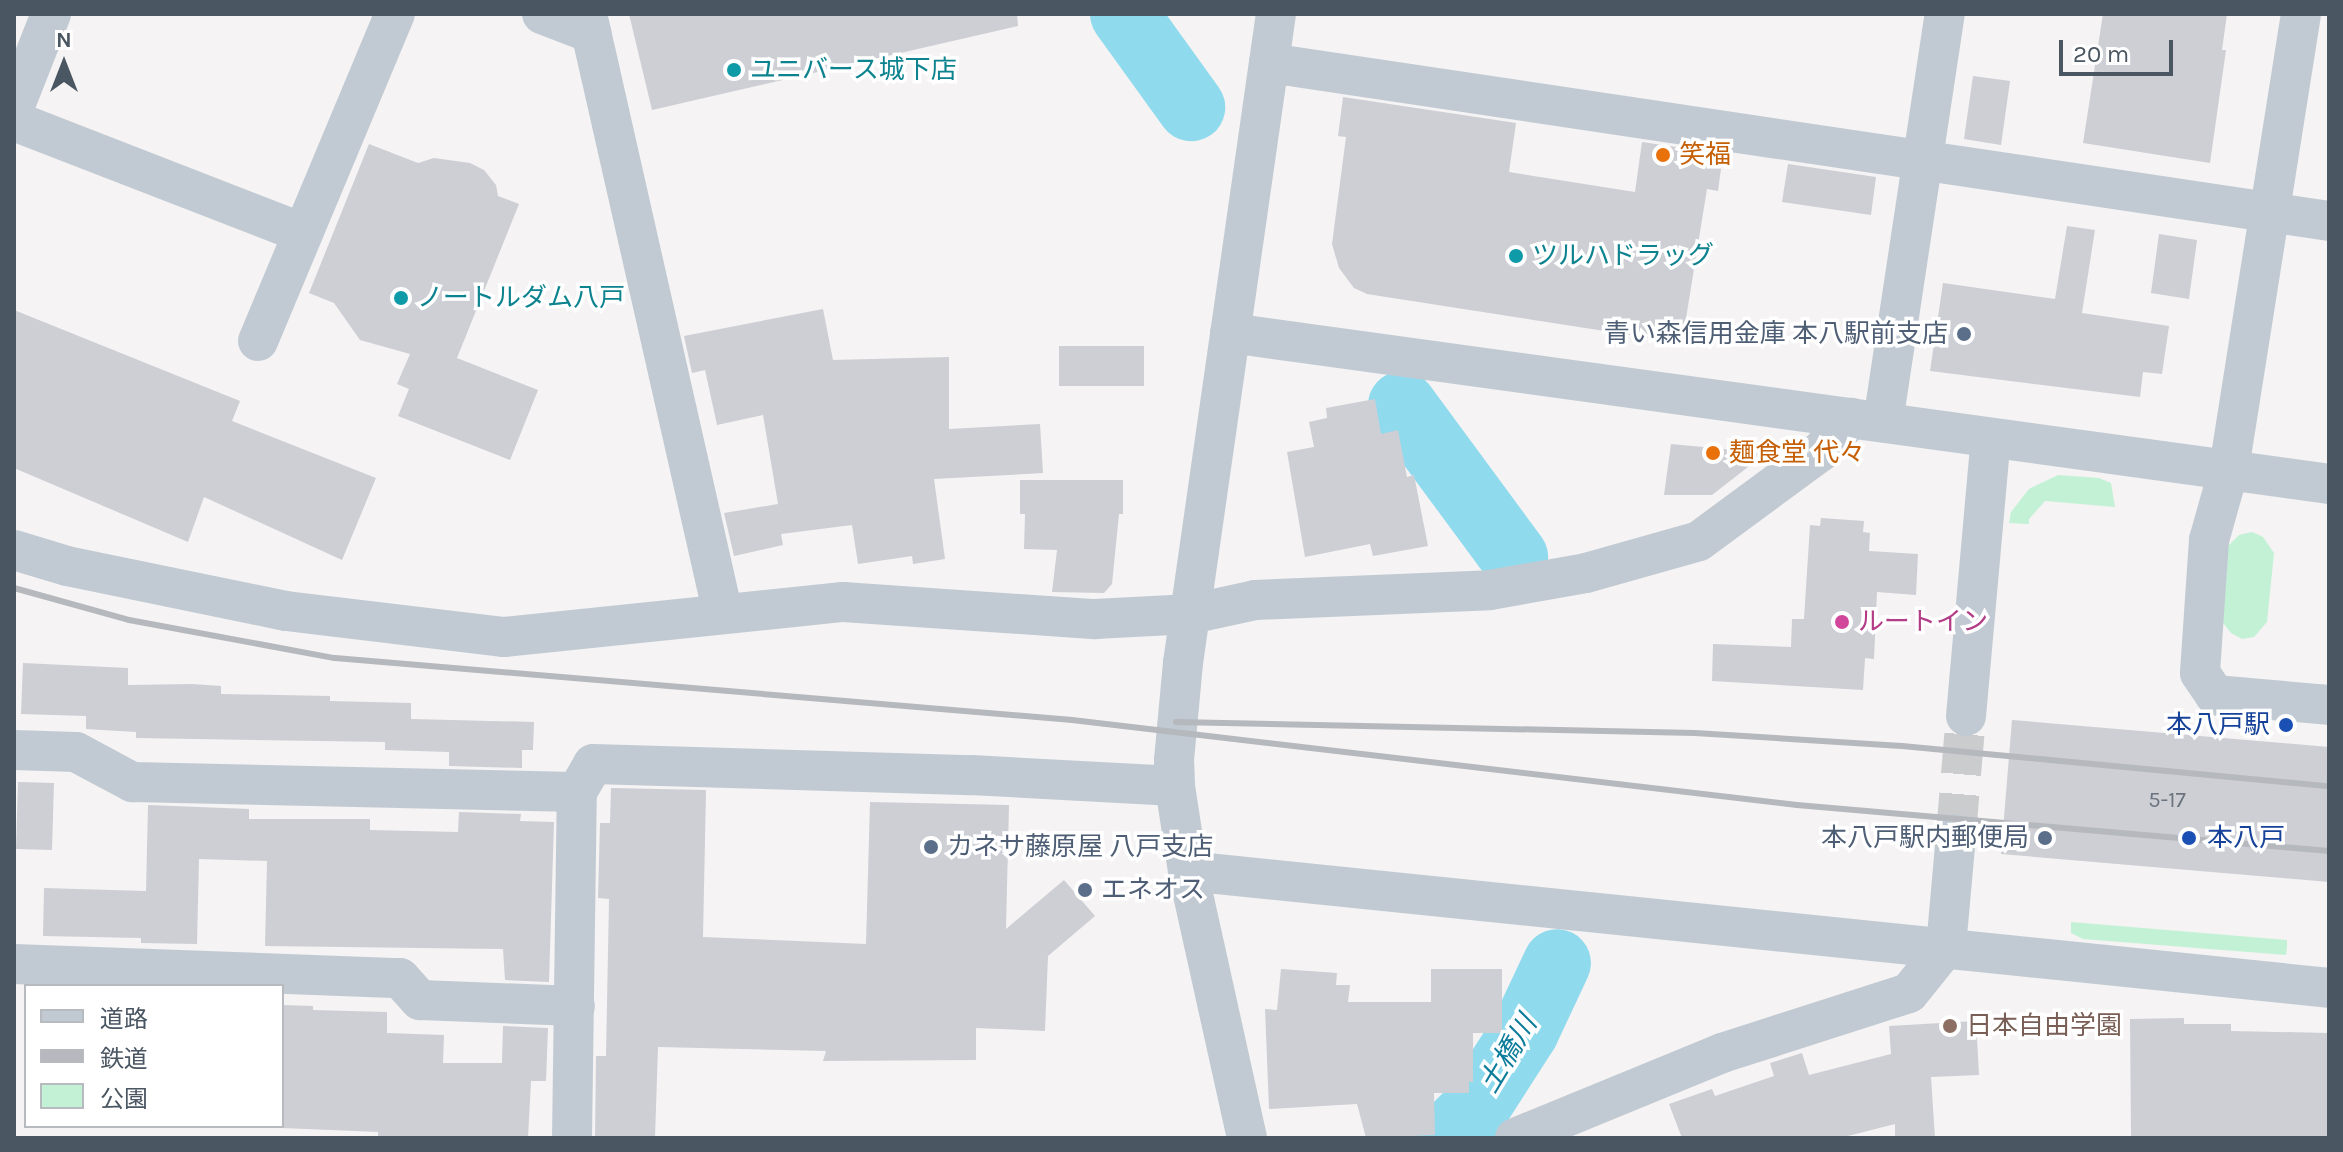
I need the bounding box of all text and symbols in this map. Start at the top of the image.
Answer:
north arrow [24,24,104,104]
scale bar [2063,24,2177,74]
text: N [56,27,72,53]
text: 20 m [2073,40,2129,68]
place label: ユニバース城下店 [750,54,958,86]
marker: ユニバース城下店 [725,61,743,79]
place label: 笑福 [1679,139,1731,171]
marker: 笑福 [1654,146,1672,164]
place label: ツルハドラッグ [1532,240,1714,272]
marker: ツルハドラッグ [1507,247,1525,265]
place label: ノートルダム八戸 [417,282,625,314]
marker: ノートルダム八戸 [392,289,410,307]
place label: 青い森信用金庫 本八駅前支店 [1604,318,1948,350]
marker: 青い森信用金庫 本八駅前支店 [1955,325,1973,343]
place label: 麺食堂 代々 [1729,437,1865,469]
marker: 麺食堂 代々 [1704,444,1722,462]
place label: ルートイン [1858,606,1988,638]
marker: ルートイン [1833,613,1851,631]
place label: 本八戸駅 [2166,709,2270,741]
marker: 本八戸駅 [2277,716,2295,734]
house number: 5-17 [2148,788,2186,814]
place label: 本八戸駅内郵便局 [1821,822,2029,854]
place label: 本八戸 [2207,822,2285,854]
marker: 本八戸 [2178,827,2200,849]
marker: 本八戸駅内郵便局 [2036,829,2054,847]
place label: カネサ藤原屋 八戸支店 [947,831,1213,863]
marker: カネサ藤原屋 八戸支店 [922,838,940,856]
place label: エネオス [1101,874,1205,906]
marker: エネオス [1076,881,1094,899]
legend [24,984,284,1128]
text: 道路 [100,1005,148,1033]
water label: 土橋川 [1472,1009,1544,1099]
place label: 日本自由学園 [1966,1010,2122,1042]
marker: 日本自由学園 [1941,1017,1959,1035]
text: 鉄道 [100,1045,148,1073]
text: 公園 [100,1085,148,1113]

